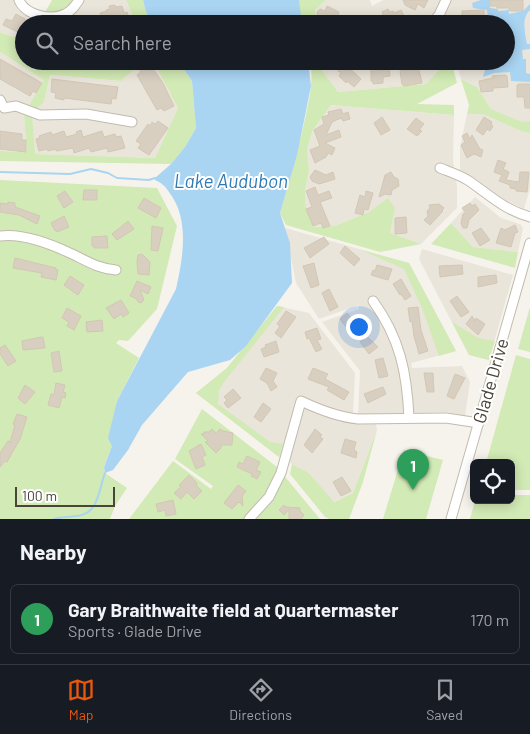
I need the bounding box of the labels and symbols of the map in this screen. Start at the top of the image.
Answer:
water label: Lake Audubon [174,169,288,192]
your location [346,314,372,340]
street label: Glade Drive [467,336,513,426]
pin: 1 [397,449,429,490]
scale bar [15,484,115,507]

